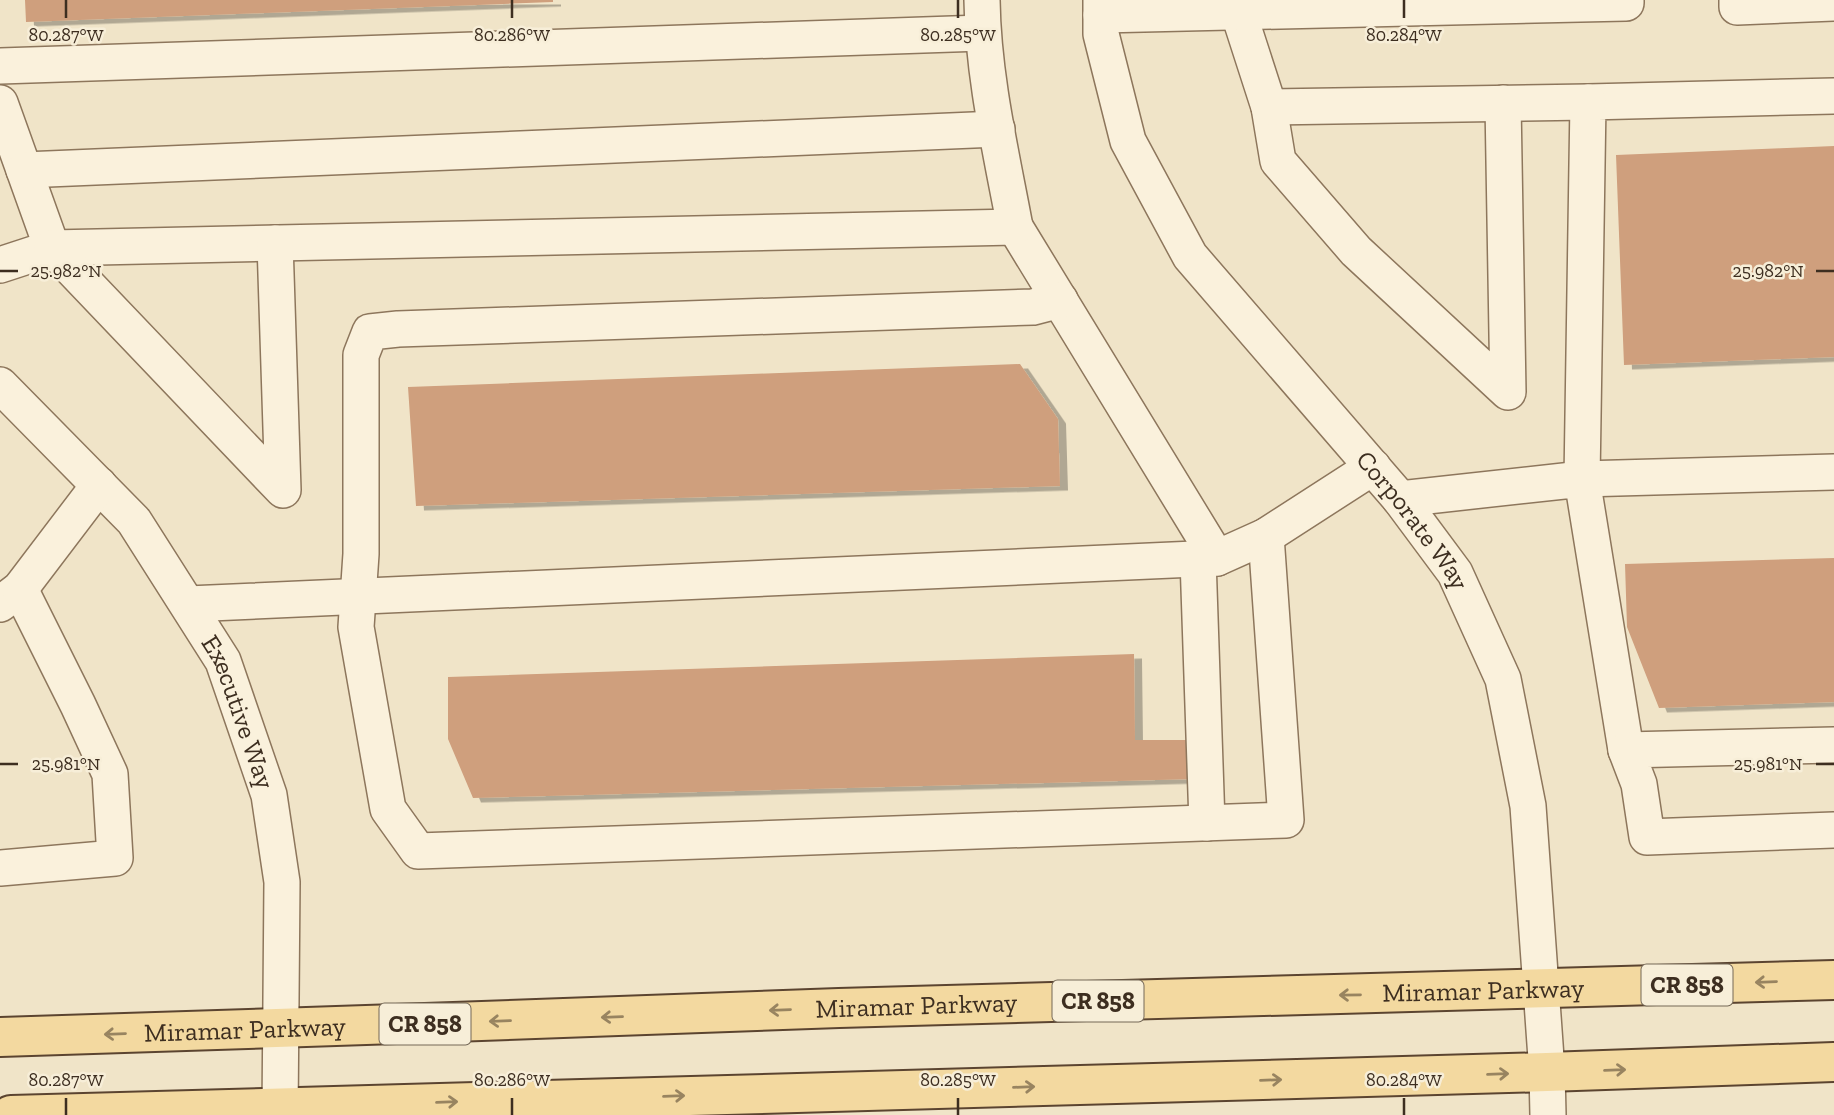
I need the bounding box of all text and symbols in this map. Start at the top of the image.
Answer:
text: 80.287°W [29,24,104,46]
text: 80.286°W [474,24,550,46]
text: 80.285°W [920,24,996,46]
text: 80.284°W [1366,24,1442,46]
text: 25.982°N [30,260,102,282]
text: 25.982°N [1732,260,1804,282]
street label: Corporate Way [1349,444,1477,595]
street label: Executive Way [195,629,282,794]
text: 25.981°N [32,753,100,775]
text: 25.981°N [1734,753,1802,775]
road number: CR 858 [1642,965,1732,1006]
street label: Miramar Parkway [1382,972,1585,1009]
one-way arrow [1755,976,1778,989]
road number: CR 858 [1052,981,1144,1021]
street label: Miramar Parkway [815,986,1019,1025]
one-way arrow [1339,988,1362,1001]
road number: CR 858 [380,1004,471,1044]
one-way arrow [769,1004,792,1017]
street label: Miramar Parkway [143,1010,347,1049]
one-way arrow [601,1010,624,1023]
one-way arrow [489,1014,512,1027]
one-way arrow [104,1027,127,1041]
one-way arrow [1603,1063,1626,1077]
one-way arrow [1487,1067,1510,1080]
text: 80.287°W [29,1069,104,1091]
text: 80.286°W [474,1069,550,1091]
text: 80.285°W [920,1069,996,1091]
text: 80.284°W [1366,1069,1442,1091]
one-way arrow [1259,1073,1282,1087]
one-way arrow [1012,1080,1035,1093]
one-way arrow [662,1089,685,1103]
one-way arrow [435,1095,458,1109]

